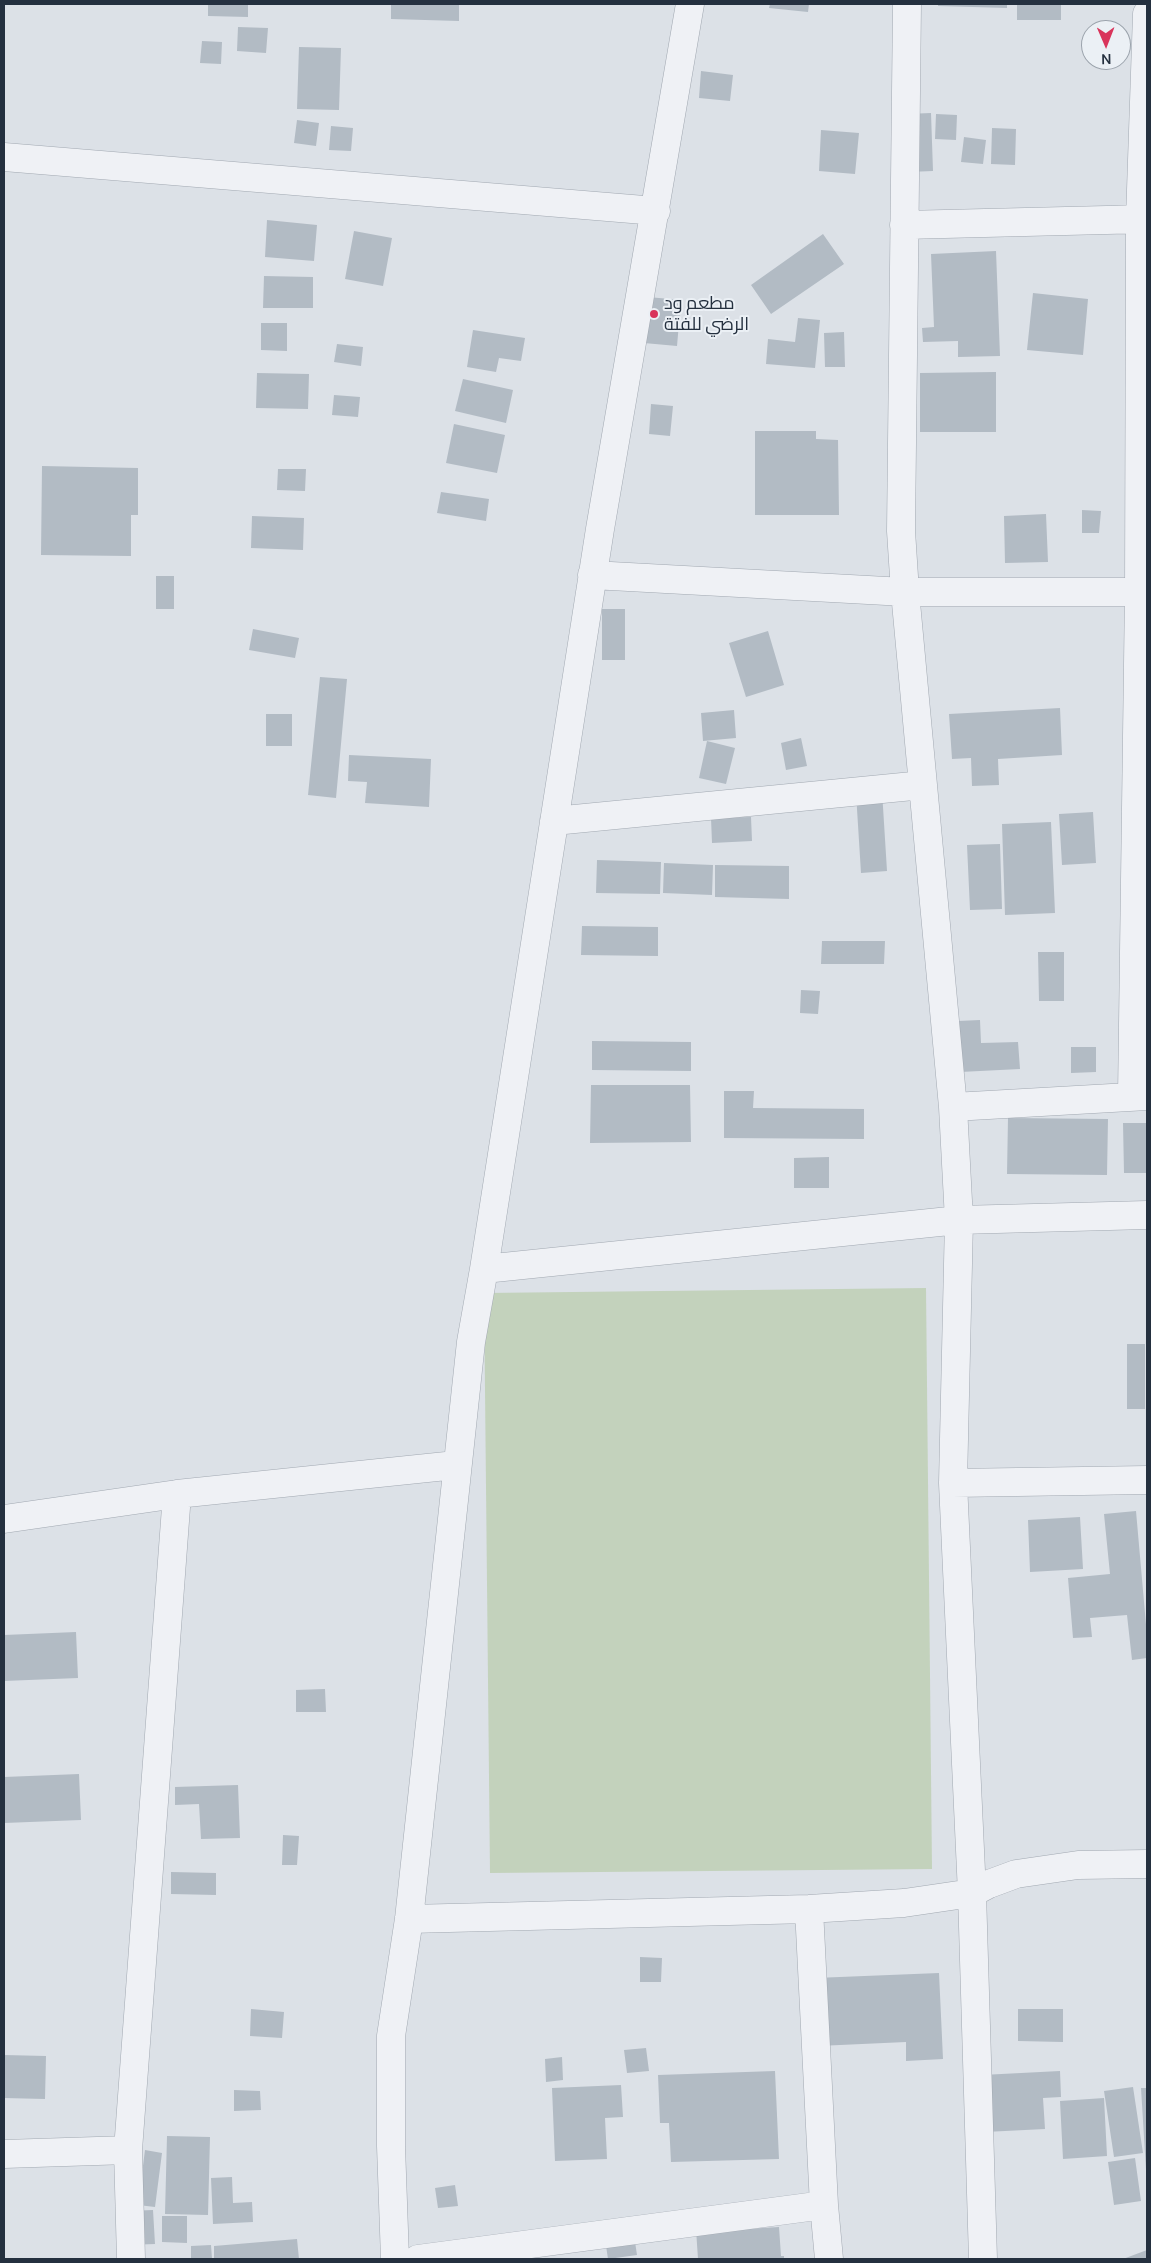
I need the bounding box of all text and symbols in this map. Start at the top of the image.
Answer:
north arrow [1081,20,1131,70]
text: N [1101,50,1111,69]
place label: مطعم ود الرضي للفتة [664,293,749,336]
marker: مطعم ود الرضي للفتة [648,308,660,320]

